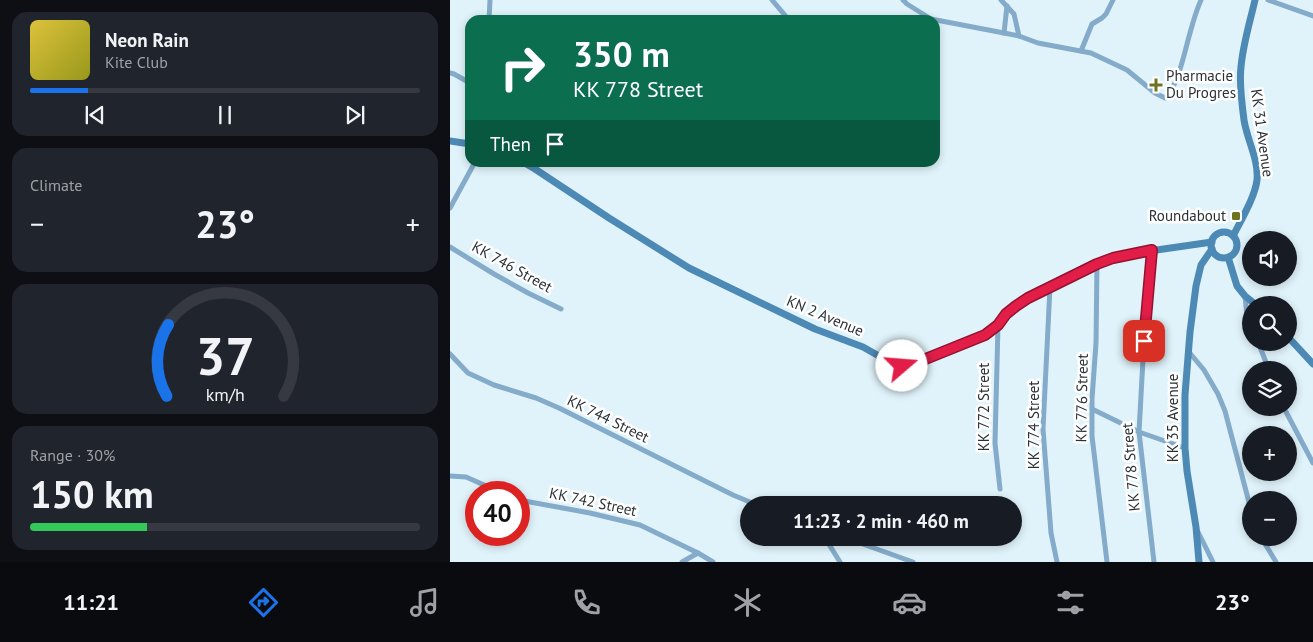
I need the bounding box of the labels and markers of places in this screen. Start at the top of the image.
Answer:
place label: Pharmacie Du Progres [1166,66,1236,102]
marker: Pharmacie Du Progres [1150,79,1162,91]
place label: Roundabout [1149,206,1226,225]
marker: Roundabout [1230,210,1242,222]
pin [1123,320,1165,362]

